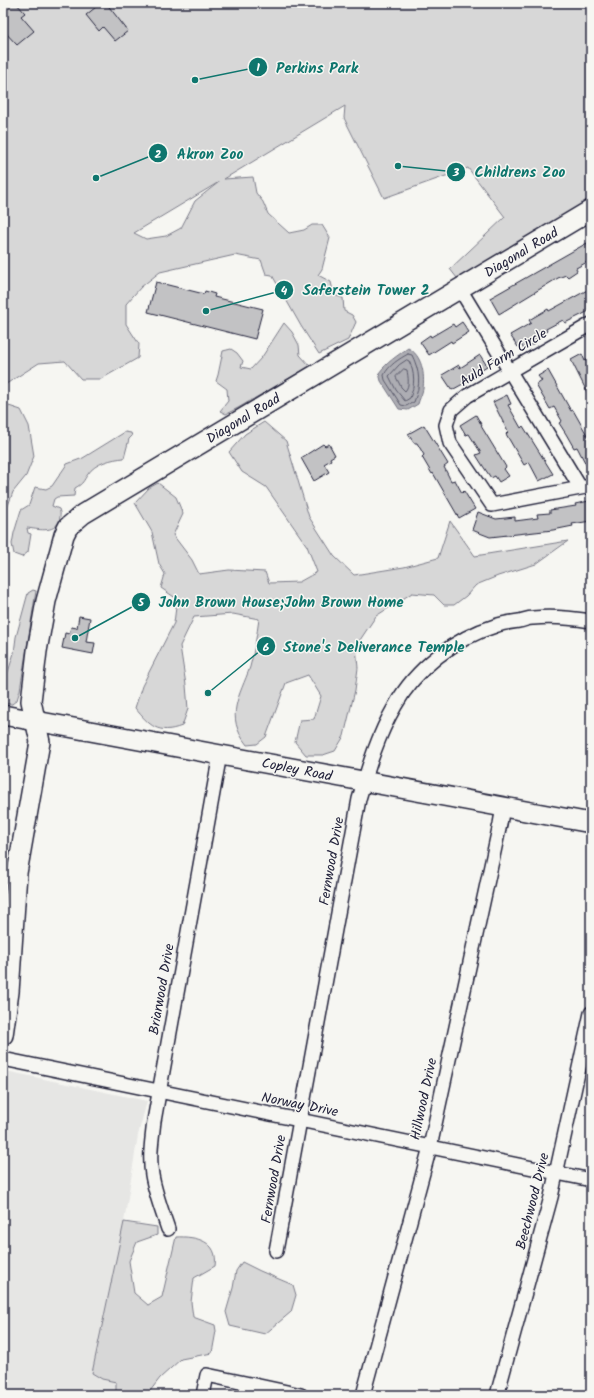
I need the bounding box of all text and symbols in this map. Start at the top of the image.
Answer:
callout: Perkins Park [248,54,366,81]
text: Perkins Park [276,57,359,81]
text: 1 [256,58,260,77]
callout: Akron Zoo [148,140,251,167]
text: Akron Zoo [177,143,243,167]
text: 2 [155,145,162,164]
callout: Childrens Zoo [446,158,573,185]
text: Childrens Zoo [475,161,566,185]
text: 3 [452,163,460,182]
street label: Diagonal Road [480,222,564,284]
callout: Saferstein Tower 2 [274,276,437,303]
text: Saferstein Tower 2 [302,279,430,303]
text: 4 [281,281,288,300]
street label: Auld Farm Circle [455,323,552,393]
street label: Diagonal Road [202,388,286,450]
callout: John Brown House;John Brown Home [131,589,412,616]
text: John Brown House;John Brown Home [158,591,404,615]
text: 5 [137,593,145,612]
callout: Stone's Deliverance Temple [256,633,473,660]
text: Stone's Deliverance Temple [283,636,465,660]
text: 6 [263,638,270,657]
street label: Copley Road [260,752,335,788]
street label: Fernwood Drive [313,814,351,907]
street label: Briarwood Drive [143,941,181,1036]
street label: Hillwood Drive [405,1055,444,1142]
street label: Norway Drive [260,1087,341,1123]
street label: Fernwood Drive [255,1132,293,1225]
street label: Beechwood Drive [510,1150,556,1252]

